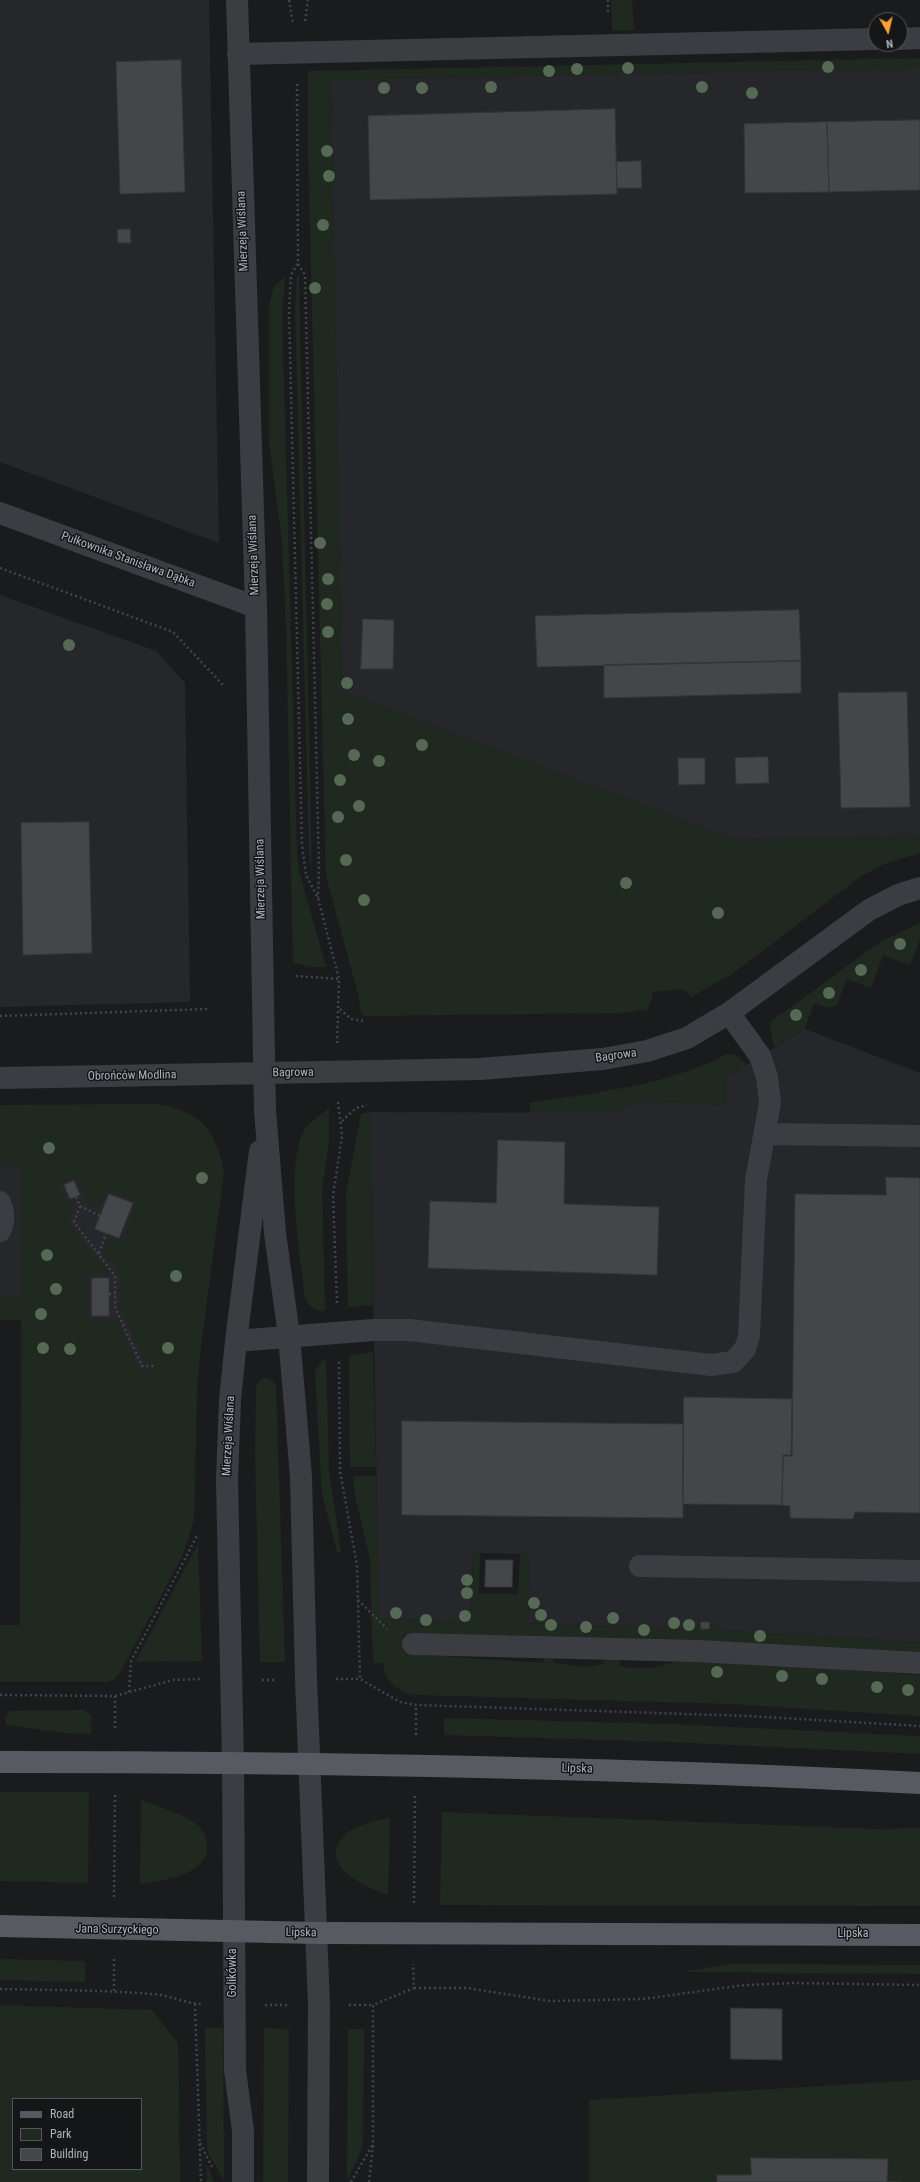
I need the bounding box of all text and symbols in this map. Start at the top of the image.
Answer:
north arrow [868,12,908,52]
text: N [885,36,894,50]
street label: Mierzeja Wiślana [234,191,252,271]
street label: Mierzeja Wiślana [245,515,263,595]
street label: Pułkownika Stanisława Dąbka [59,529,197,591]
street label: Mierzeja Wiślana [253,839,269,919]
street label: Bagrowa [595,1046,637,1066]
street label: Bagrowa [272,1065,314,1081]
street label: Obrońców Modlina [88,1068,176,1084]
street label: Mierzeja Wiślana [220,1395,238,1477]
street label: Lipska [561,1761,593,1777]
street label: Jana Surzyckiego [75,1922,159,1938]
street label: Lipska [285,1926,317,1940]
street label: Lipska [837,1927,869,1941]
street label: Golikówka [226,1948,240,1998]
legend [12,2098,142,2170]
text: Road [50,2107,74,2121]
text: Park [50,2127,71,2141]
text: Building [50,2147,88,2161]

